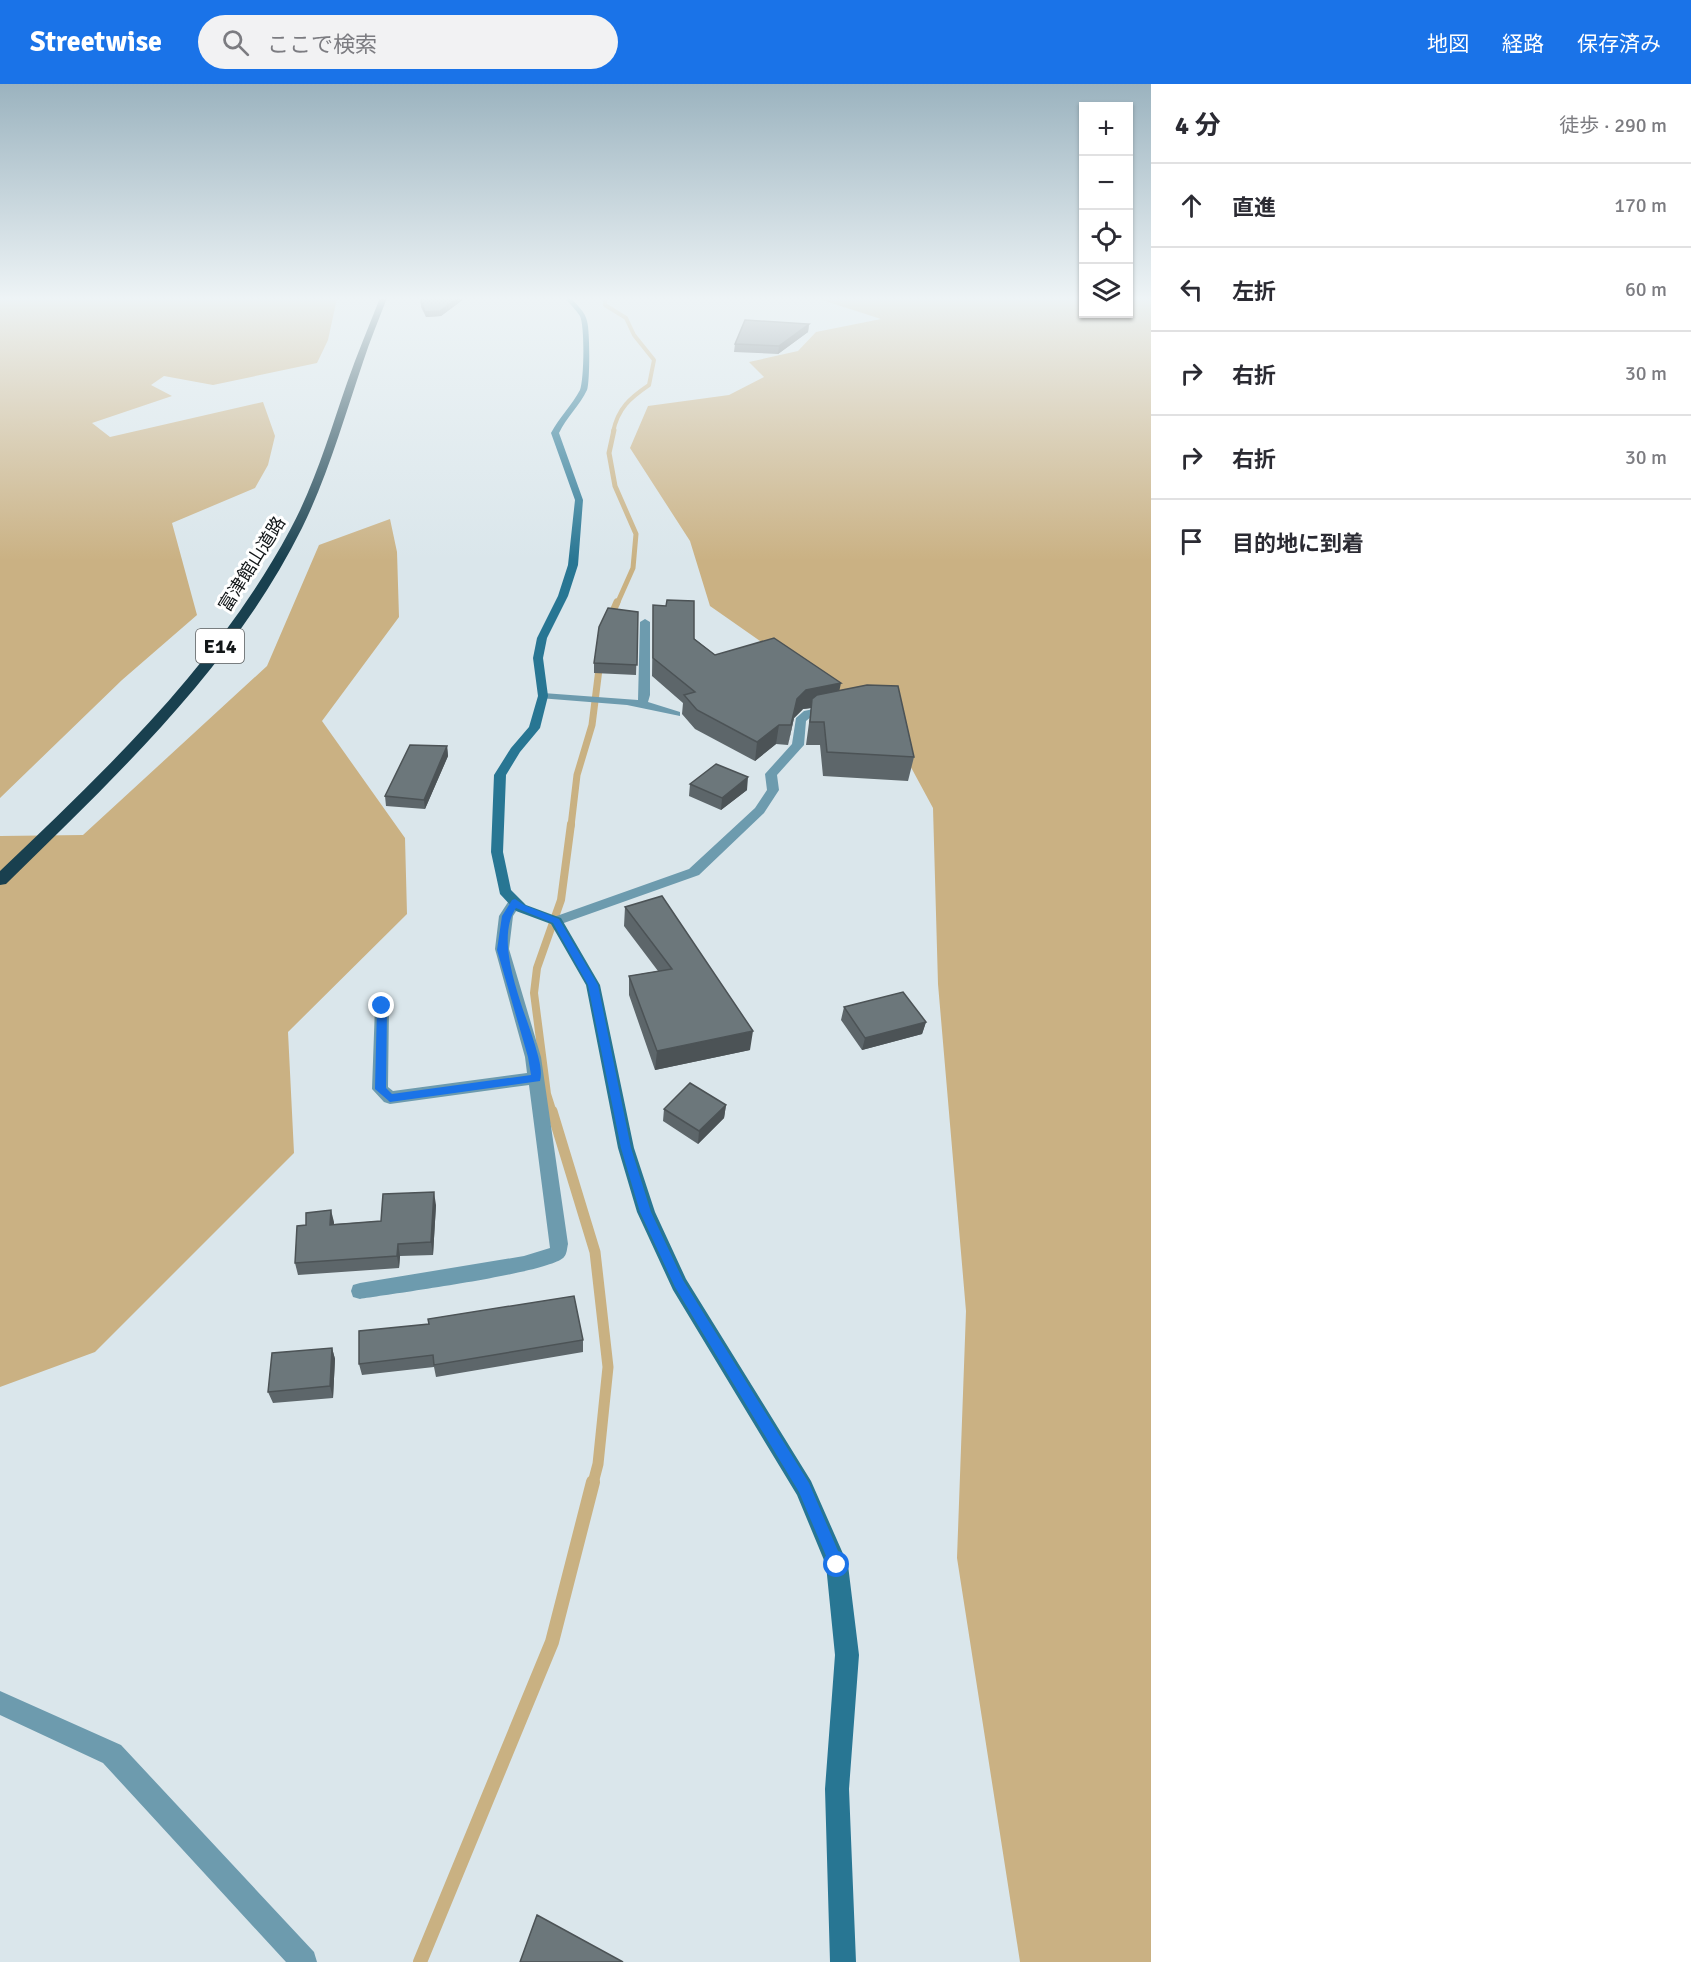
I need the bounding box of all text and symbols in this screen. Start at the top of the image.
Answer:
search box [198,15,618,69]
text: Streetwise [30,25,162,59]
icon: search [219,26,252,59]
text: ここで検索 [267,31,377,58]
text: 地図 [1427,31,1469,57]
text: 経路 [1502,31,1544,57]
text: 保存済み [1577,31,1661,57]
map controls [1079,102,1133,318]
button: + [1079,102,1133,156]
text: 4 分 [1175,110,1221,142]
text: 徒歩 · 290 m [1559,113,1667,138]
button: − [1079,156,1133,210]
icon: ahead [1175,189,1208,222]
text: 170 m [1614,193,1667,218]
text: 直進 [1232,194,1276,221]
button: locate [1079,210,1133,264]
button: layers [1079,264,1133,318]
icon: left [1175,273,1208,306]
text: 60 m [1625,277,1667,302]
text: 左折 [1232,278,1276,305]
icon: right [1175,357,1208,390]
text: 30 m [1625,361,1667,386]
text: 右折 [1232,362,1276,389]
icon: right [1175,441,1208,474]
text: 30 m [1625,445,1667,470]
text: 右折 [1232,446,1276,473]
street label: 富津館山道路 [214,512,290,616]
icon: arrive [1175,525,1208,558]
text: 目的地に到着 [1232,530,1364,557]
road number: E14 [196,629,244,663]
route end [368,992,394,1018]
route start [823,1551,849,1577]

